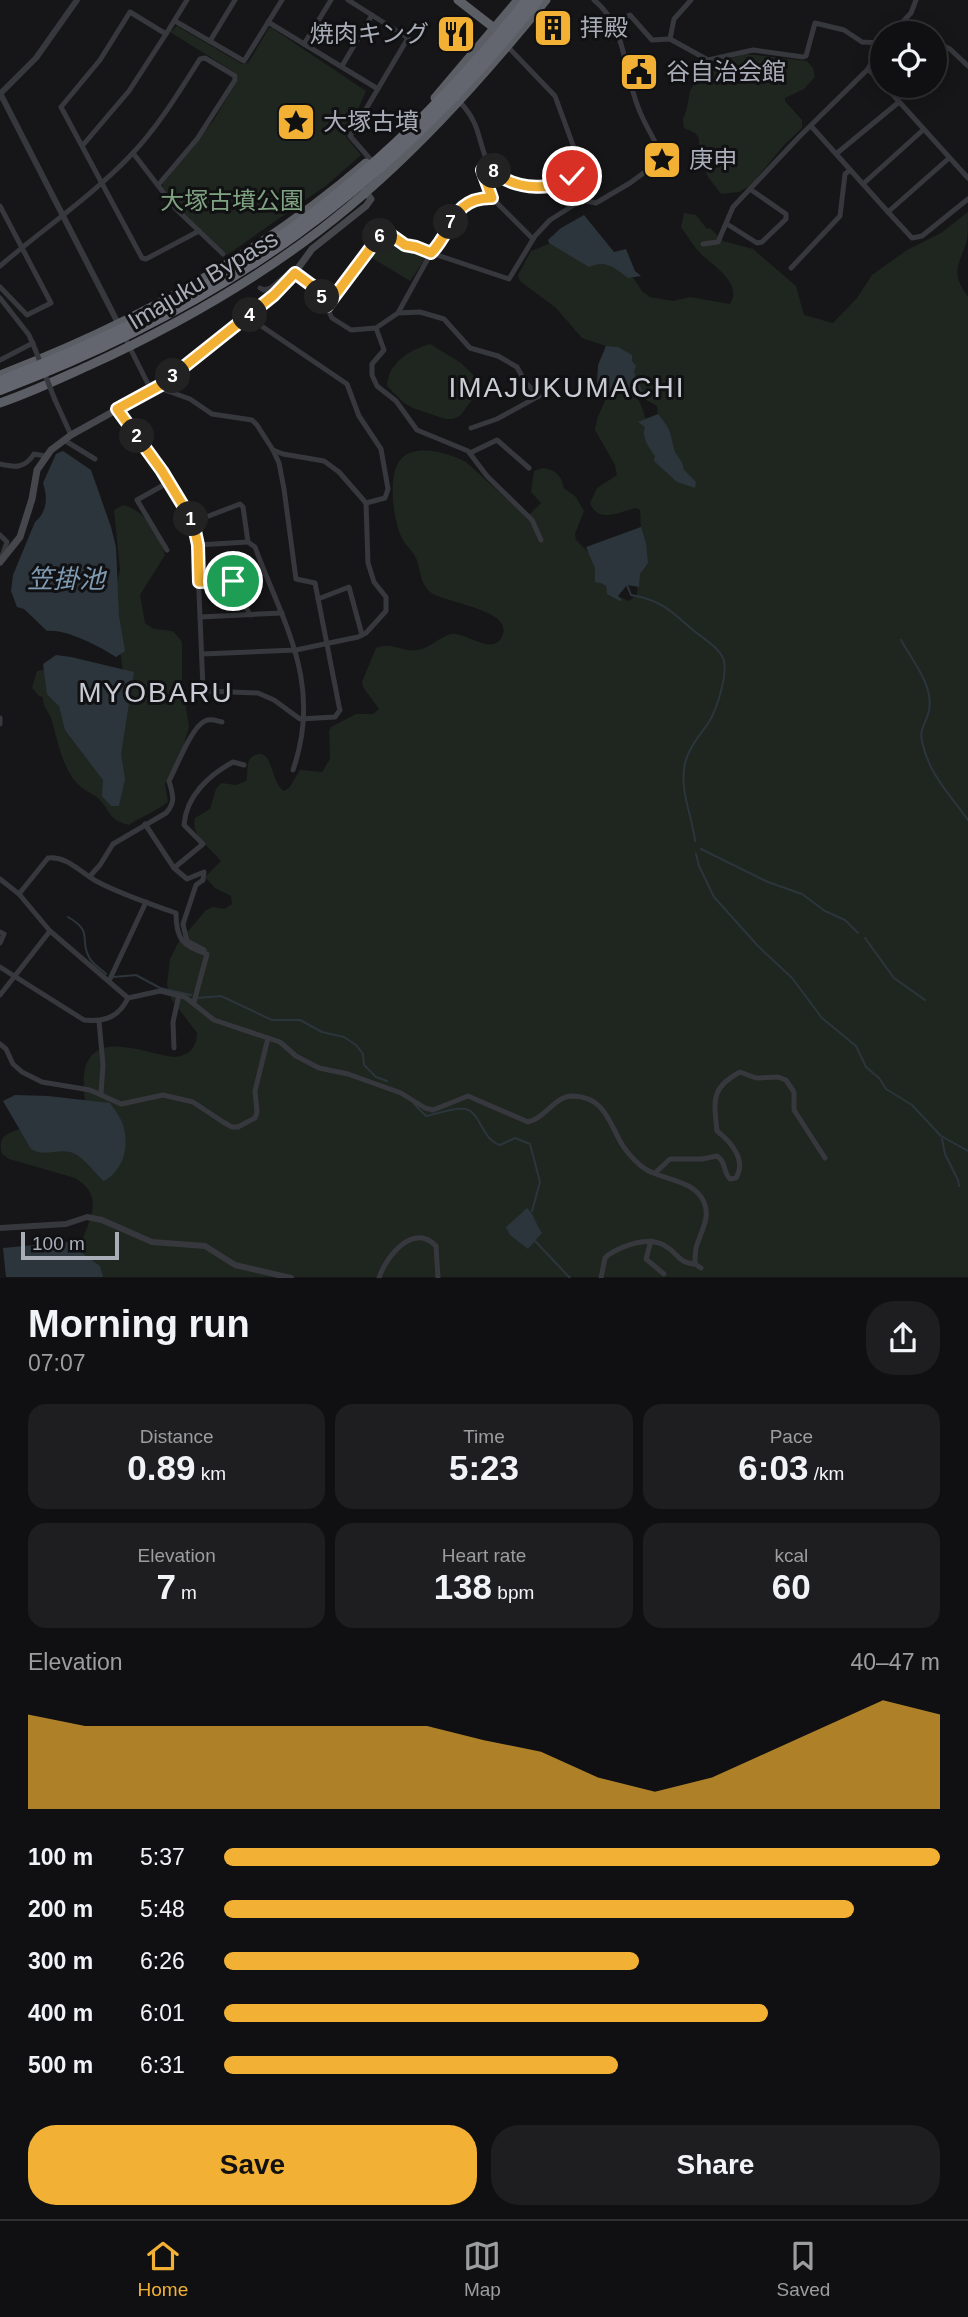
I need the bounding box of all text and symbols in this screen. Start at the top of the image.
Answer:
building icon: 拝殿 [532,7,574,49]
restaurant icon: 焼肉キング [435,13,477,55]
place label: 拝殿 [580,14,628,41]
place label: 焼肉キング [310,20,429,47]
map controls [870,21,947,98]
button: locate [870,21,947,98]
public building icon: 谷自治会館 [618,51,660,93]
place label: 谷自治会館 [666,58,786,85]
place icon: 大塚古墳 [275,101,317,143]
place label: 大塚古墳 [323,108,419,135]
place icon: 庚申 [641,139,683,181]
pin [542,146,602,206]
place label: 庚申 [689,146,737,173]
pin: 8 [476,154,512,188]
icon: check [553,157,591,195]
text: 8 [488,160,499,181]
park label: 大塚古墳公園 [160,187,304,214]
pin: 7 [434,204,468,240]
text: 7 [445,211,456,232]
pin: 6 [362,218,398,254]
street label: Imajuku Bypass [123,224,282,335]
text: 6 [374,225,385,246]
pin: 5 [304,280,340,314]
text: 5 [316,286,327,307]
pin: 4 [232,298,268,332]
text: 4 [244,304,255,325]
pin: 3 [156,358,190,394]
text: 3 [167,365,178,386]
district label: IMAJUKUMACHI [448,372,686,403]
pin: 2 [120,418,154,453]
text: 2 [131,425,142,446]
pin: 1 [174,502,208,536]
text: 1 [185,508,196,529]
pin [203,551,263,611]
icon: arrive [214,562,252,600]
water label: 笠掛池 [27,564,108,594]
district label: MYOBARU [78,677,234,708]
scale bar [21,1228,119,1260]
text: 100 m [32,1233,85,1254]
button: share [866,1301,940,1375]
text: Morning run [28,1303,250,1345]
text: 07:07 [28,1350,86,1376]
text: Distance [140,1426,214,1447]
text: Time [463,1426,505,1447]
text: Pace [770,1426,813,1447]
text: 0.89 [127,1448,195,1487]
text: 5:23 [449,1448,519,1487]
text: 6:03 [738,1448,808,1487]
text: km [195,1463,226,1484]
text: /km [808,1463,844,1484]
text: Elevation [138,1545,216,1566]
text: Heart rate [442,1545,526,1566]
text: kcal [774,1545,808,1566]
text: 7 [156,1567,176,1606]
text: 138 [434,1567,492,1606]
text: 60 [772,1567,811,1606]
text: m [176,1582,197,1603]
text: bpm [492,1582,534,1603]
text: Elevation [28,1649,123,1675]
text: 40–47 m [850,1649,940,1675]
text: 100 m [28,1844,93,1870]
text: 5:37 [140,1844,185,1870]
text: 200 m [28,1896,93,1922]
text: 5:48 [140,1896,185,1922]
text: 300 m [28,1948,93,1974]
text: 6:26 [140,1948,185,1974]
text: 400 m [28,2000,93,2026]
text: 6:01 [140,2000,185,2026]
text: 500 m [28,2052,93,2078]
text: 6:31 [140,2052,185,2078]
button: Save [28,2125,477,2205]
button: Share [491,2125,940,2205]
tab: Home [138,2237,188,2301]
tab: Map [463,2237,501,2301]
tab: Saved [777,2237,830,2301]

